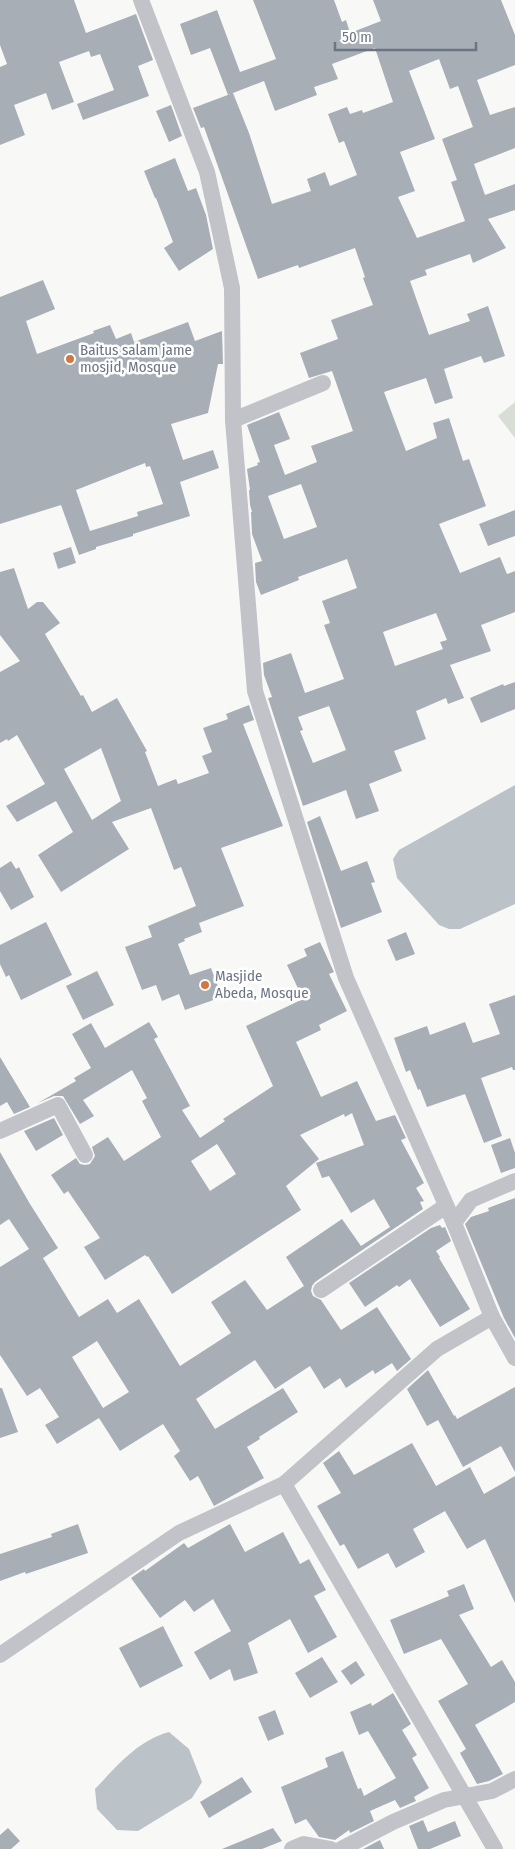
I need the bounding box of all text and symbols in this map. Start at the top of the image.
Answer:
scale bar [335,20,476,52]
text: 50 m [342,28,372,46]
place label: Baitus salam jame mosjid, Mosque [80,341,192,376]
marker: Baitus salam jame mosjid, Mosque [64,353,76,365]
place label: Masjide Abeda, Mosque [215,967,309,1002]
marker: Masjide Abeda, Mosque [199,979,211,991]

